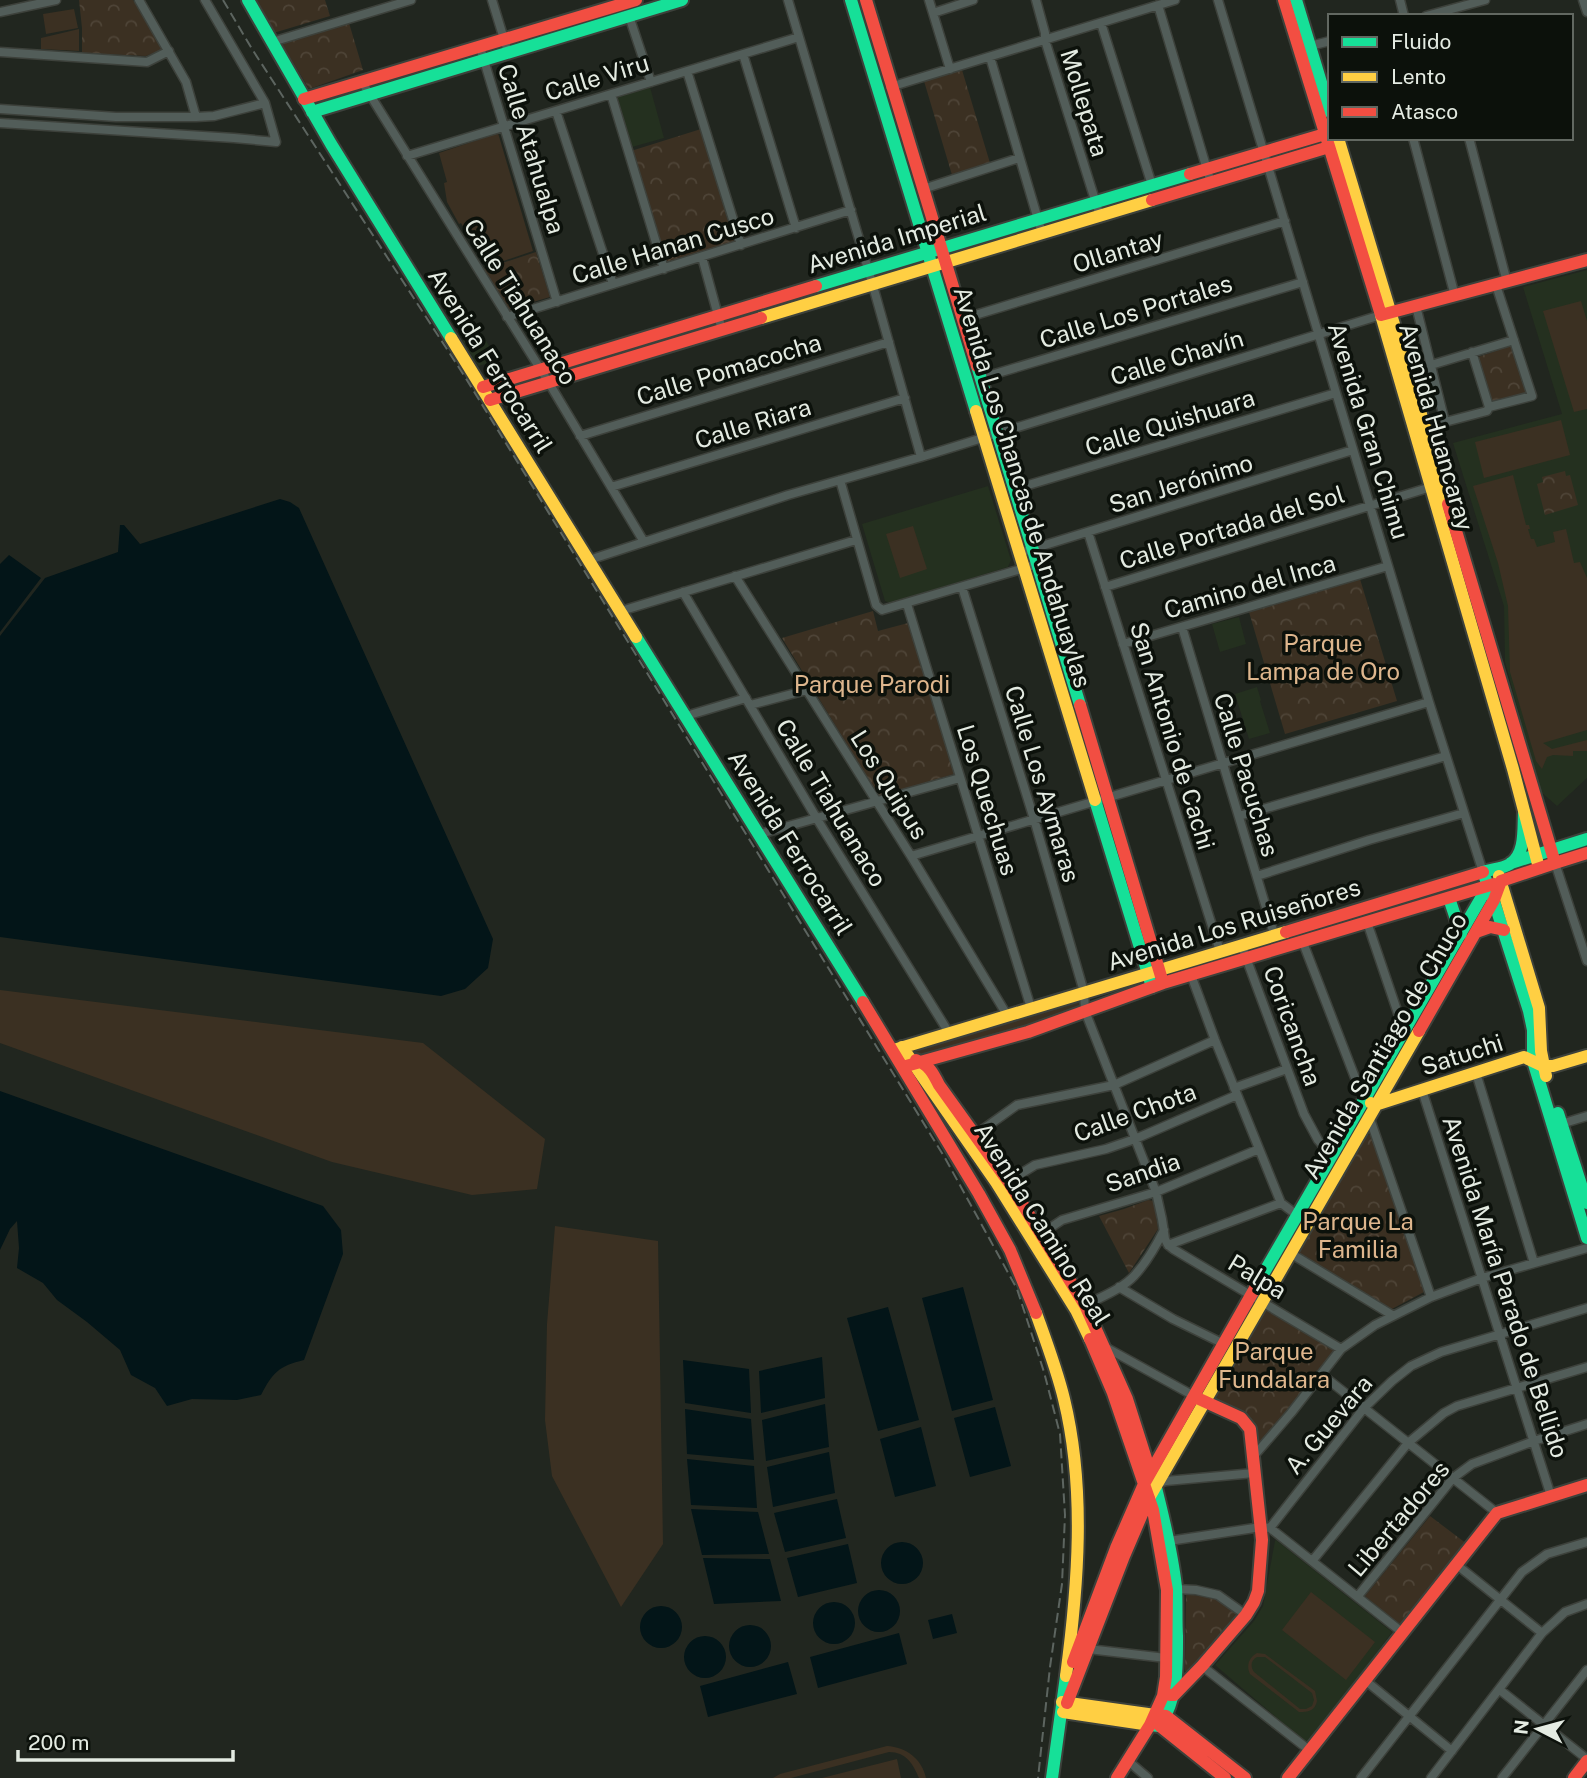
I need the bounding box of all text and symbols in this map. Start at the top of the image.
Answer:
legend [1328,14,1573,140]
text: Fluido [1391,29,1451,54]
street label: Mollepata [1055,45,1115,160]
street label: Calle Viru [541,48,652,106]
street label: Calle Atahualpa [493,60,571,237]
text: Lento [1391,64,1446,89]
text: Atasco [1391,99,1458,124]
street label: Avenida Imperial [804,198,990,279]
street label: Calle Hanan Cusco [568,201,777,289]
street label: Calle Tiahuanaco [458,213,583,390]
street label: Ollantay [1069,224,1166,278]
street label: Avenida Ferrocarril [423,263,559,458]
street label: Calle Los Portales [1036,268,1235,354]
street label: Avenida Los Chancas de Andahuaylas [948,283,1097,691]
street label: Avenida Gran Chimu [1323,319,1415,542]
street label: Avenida Huancaray [1394,320,1480,534]
street label: Calle Chavín [1107,324,1247,391]
street label: Calle Pomacocha [633,328,824,410]
street label: Calle Quishuara [1082,383,1258,461]
street label: Calle Riara [691,392,814,454]
street label: San Jerónimo [1105,448,1256,518]
street label: Calle Portada del Sol [1116,479,1348,575]
street label: Camino del Inca [1161,548,1339,624]
street label: San Antonio de Cachi [1125,619,1221,853]
park label: Parque Lampa de Oro [1246,629,1400,685]
park label: Parque Parodi [794,670,950,698]
street label: Calle Los Aymaras [1000,682,1086,885]
street label: Calle Pacuchas [1209,689,1285,860]
street label: Calle Tiahuanaco [771,714,893,891]
street label: Los Quechuas [952,721,1024,878]
street label: Los Quipus [845,725,934,844]
street label: Avenida Ferrocarril [723,745,859,940]
street label: Avenida Los Ruiseñores [1104,872,1364,976]
street label: Avenida Santiago de Chuco [1296,907,1472,1184]
street label: Coricancha [1258,962,1328,1089]
street label: Satuchi [1417,1028,1506,1080]
street label: Calle Chota [1070,1077,1200,1147]
street label: Avenida María Parado de Bellido [1437,1112,1575,1461]
street label: Avenida Camino Real [969,1117,1117,1330]
street label: Sandia [1102,1146,1184,1198]
park label: Parque La Familia [1302,1207,1414,1263]
street label: Palpa [1223,1248,1292,1304]
park label: Parque Fundalara [1218,1337,1330,1393]
street label: A. Guevara [1279,1369,1378,1479]
street label: Libertadores [1342,1455,1455,1582]
north arrow [1503,1694,1573,1764]
scale bar [18,1718,233,1762]
text: N [1509,1719,1533,1736]
text: 200 m [28,1730,89,1755]

